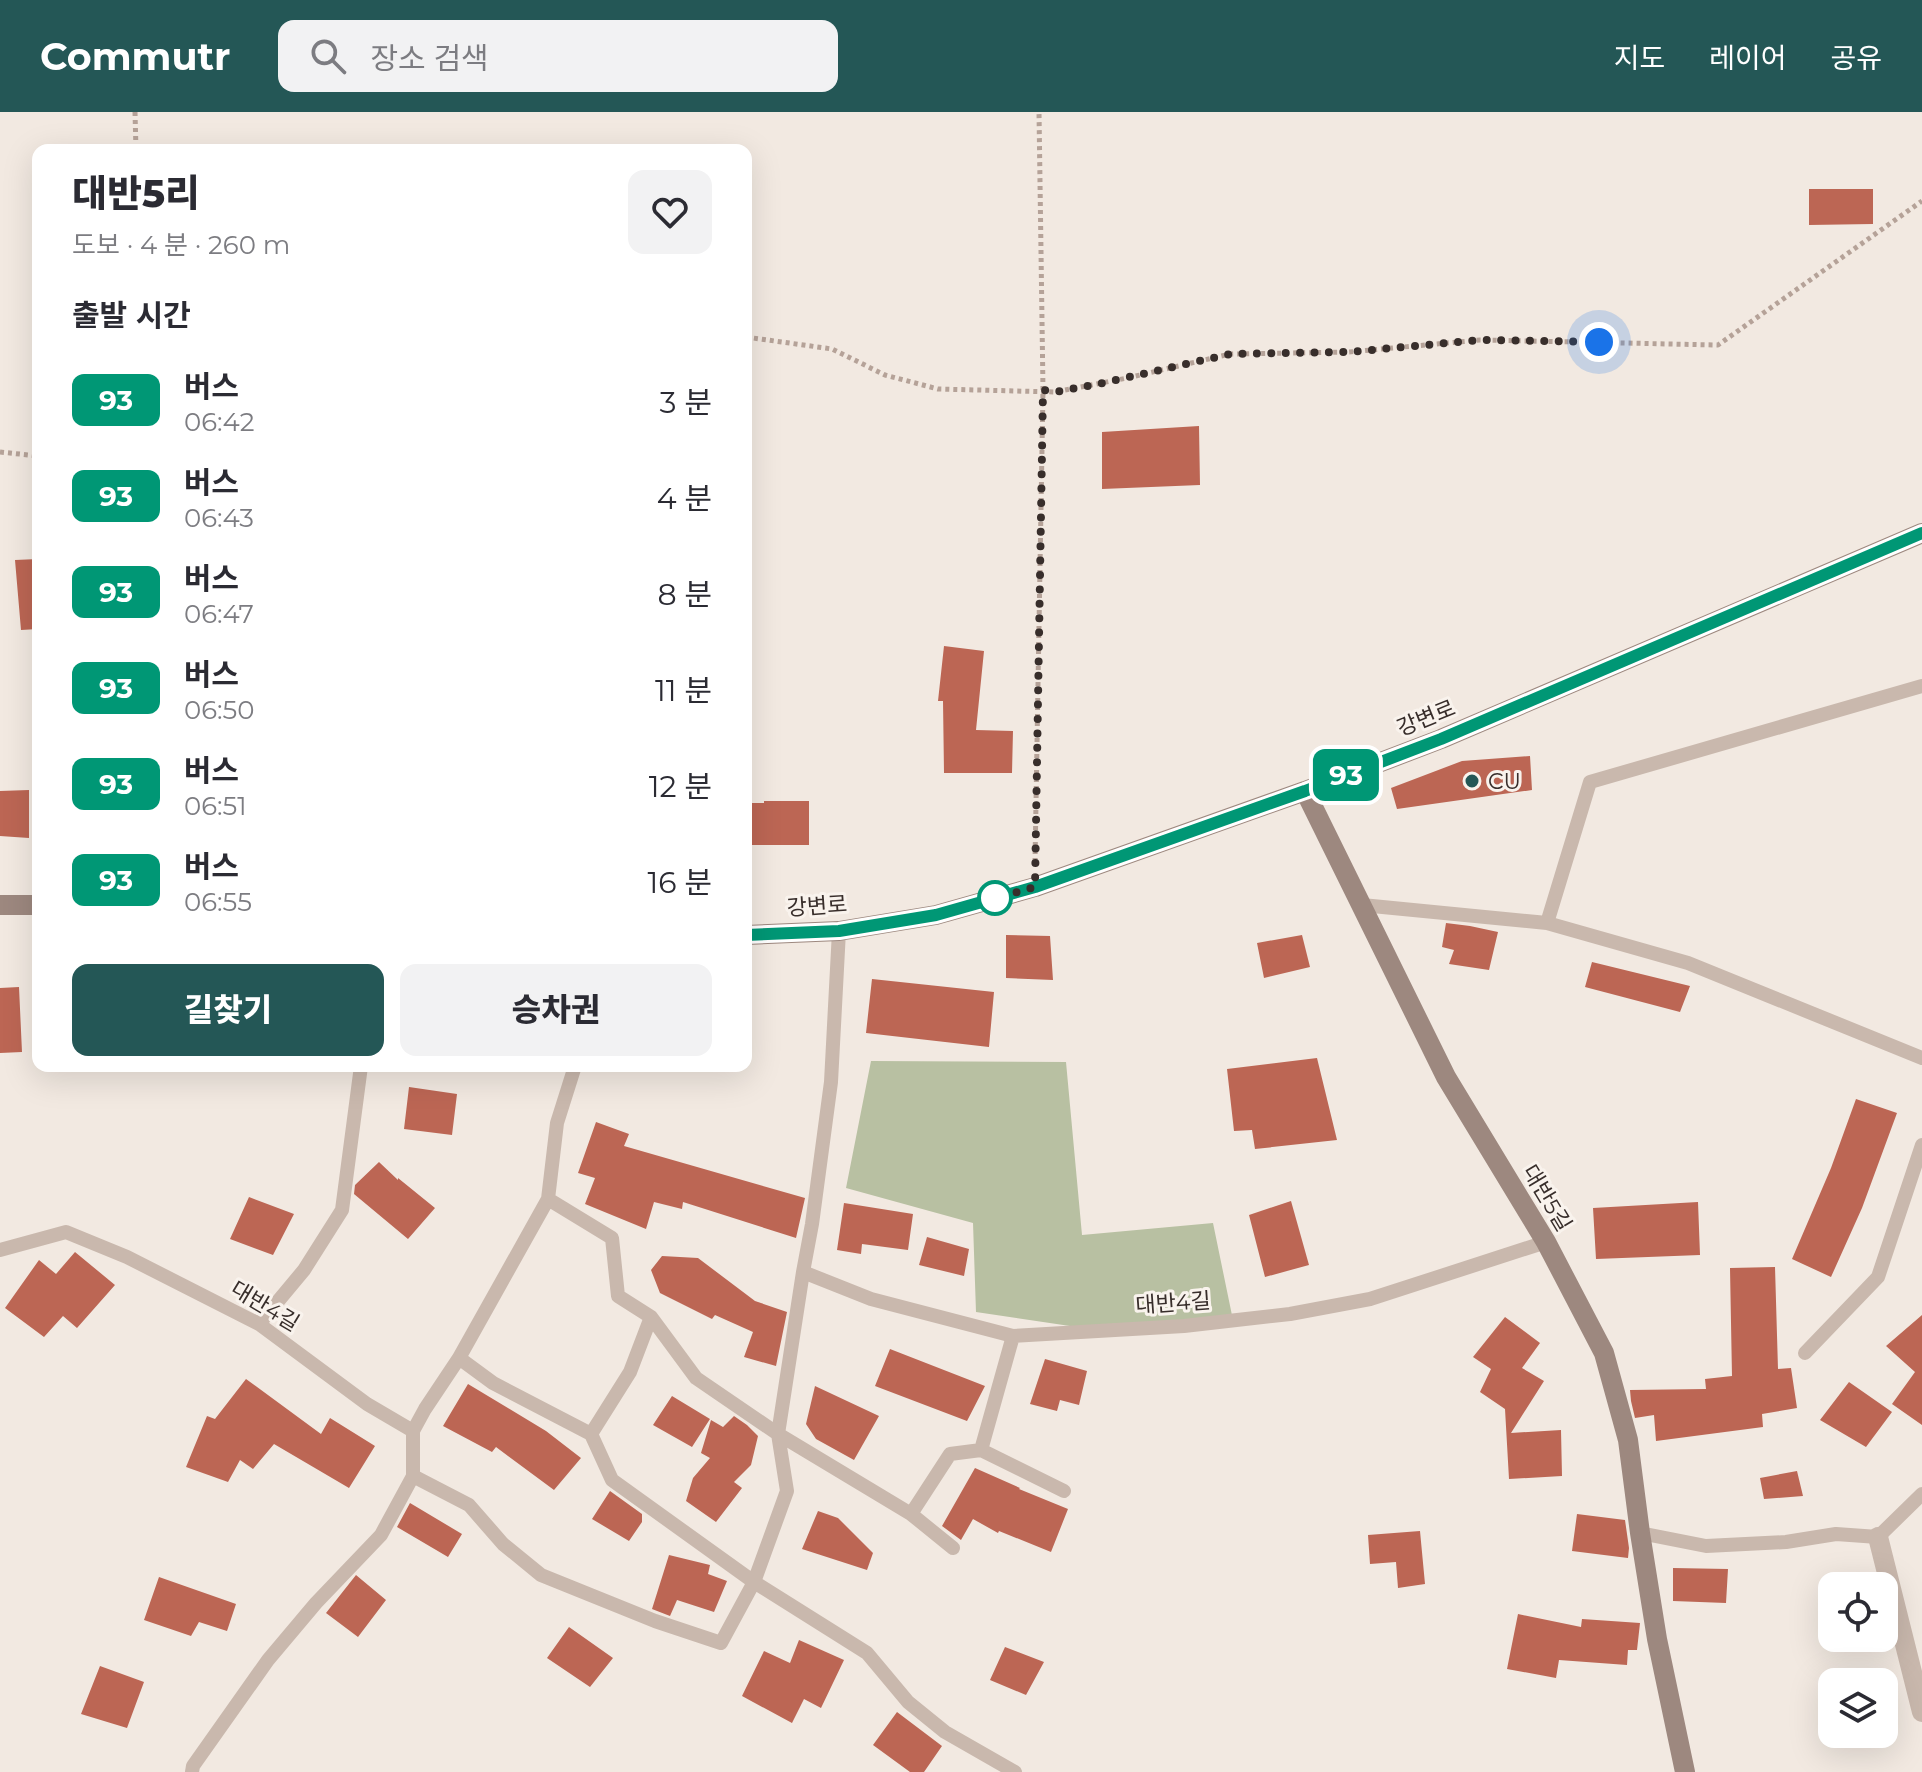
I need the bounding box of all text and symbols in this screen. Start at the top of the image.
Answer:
search box [278,20,838,92]
text: Commutr [40,33,230,80]
icon: search [306,34,350,78]
text: 장소 검색 [370,40,489,77]
text: 지도 [1614,41,1665,75]
text: 레이어 [1709,41,1786,75]
text: 공유 [1830,41,1882,75]
text: 대반5리 [72,170,200,217]
button: heart [628,170,712,254]
text: 도보 · 4 분 · 260 m [72,229,290,261]
text: 출발 시간 [72,297,191,334]
your location [1579,322,1619,362]
text: 버스 [184,368,239,405]
text: 93 [99,383,133,417]
text: 3 분 [660,384,712,421]
text: 06:42 [184,406,254,438]
text: 버스 [184,464,239,501]
text: 93 [99,479,133,513]
text: 4 분 [657,480,712,517]
text: 06:43 [184,502,254,534]
text: 버스 [184,560,239,597]
text: 93 [99,575,133,609]
text: 8 분 [657,576,712,613]
text: 06:47 [184,598,254,630]
text: 버스 [184,656,239,693]
text: 93 [99,671,133,705]
text: 11 분 [655,672,712,709]
text: 06:50 [184,694,255,726]
street label: 강변로 [1393,694,1459,742]
line badge: 93 [1310,749,1382,801]
text: 버스 [184,752,239,789]
text: 93 [1329,758,1363,792]
text: 93 [99,767,133,801]
text: 12 분 [649,768,712,805]
place label: CU [1488,768,1521,795]
marker: CU [1463,772,1481,790]
text: 06:51 [184,790,247,822]
text: 버스 [184,848,239,885]
text: 93 [99,863,133,897]
text: 16 분 [647,864,712,901]
unlabelled marker [978,881,1012,915]
text: 06:55 [184,886,252,918]
street label: 강변로 [786,890,848,922]
button: 길찾기 [72,964,384,1056]
button: 승차권 [400,964,712,1056]
street label: 대반5길 [1517,1160,1577,1236]
street label: 대반4길 [226,1275,304,1337]
street label: 대반4길 [1135,1287,1211,1319]
map controls [1818,1572,1898,1748]
button: locate [1818,1572,1898,1652]
button: layers [1818,1668,1898,1748]

